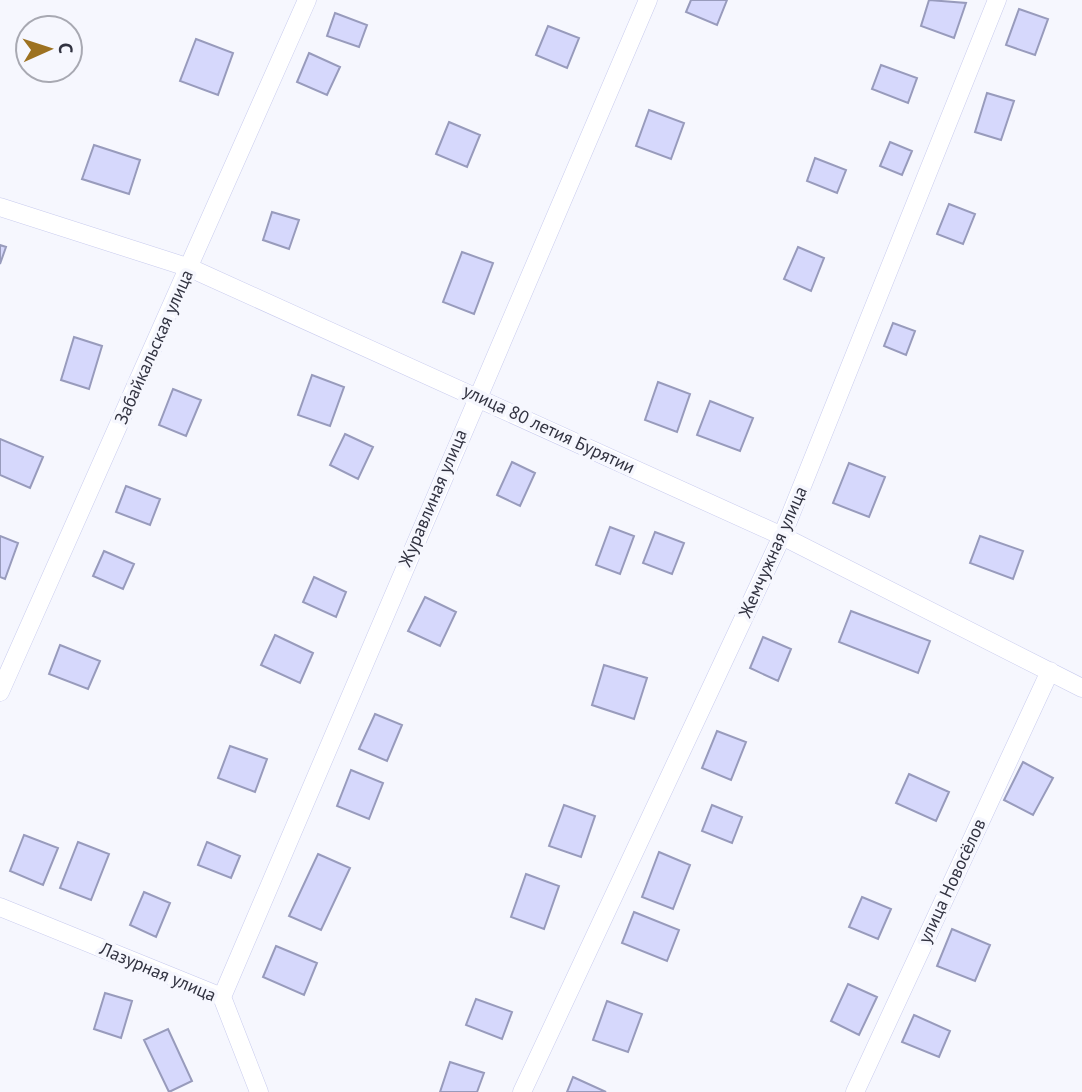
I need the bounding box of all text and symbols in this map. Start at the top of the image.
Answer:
north arrow [14,14,84,84]
text: С [54,42,78,54]
street label: Забайкальская улица [109,266,198,428]
street label: улица 80 летия Бурятии [460,379,639,478]
street label: Журавлиная улица [393,426,472,571]
street label: Жемчужная улица [733,482,812,622]
street label: улица Новосёлов [913,815,991,947]
street label: Лазурная улица [96,936,220,1006]

